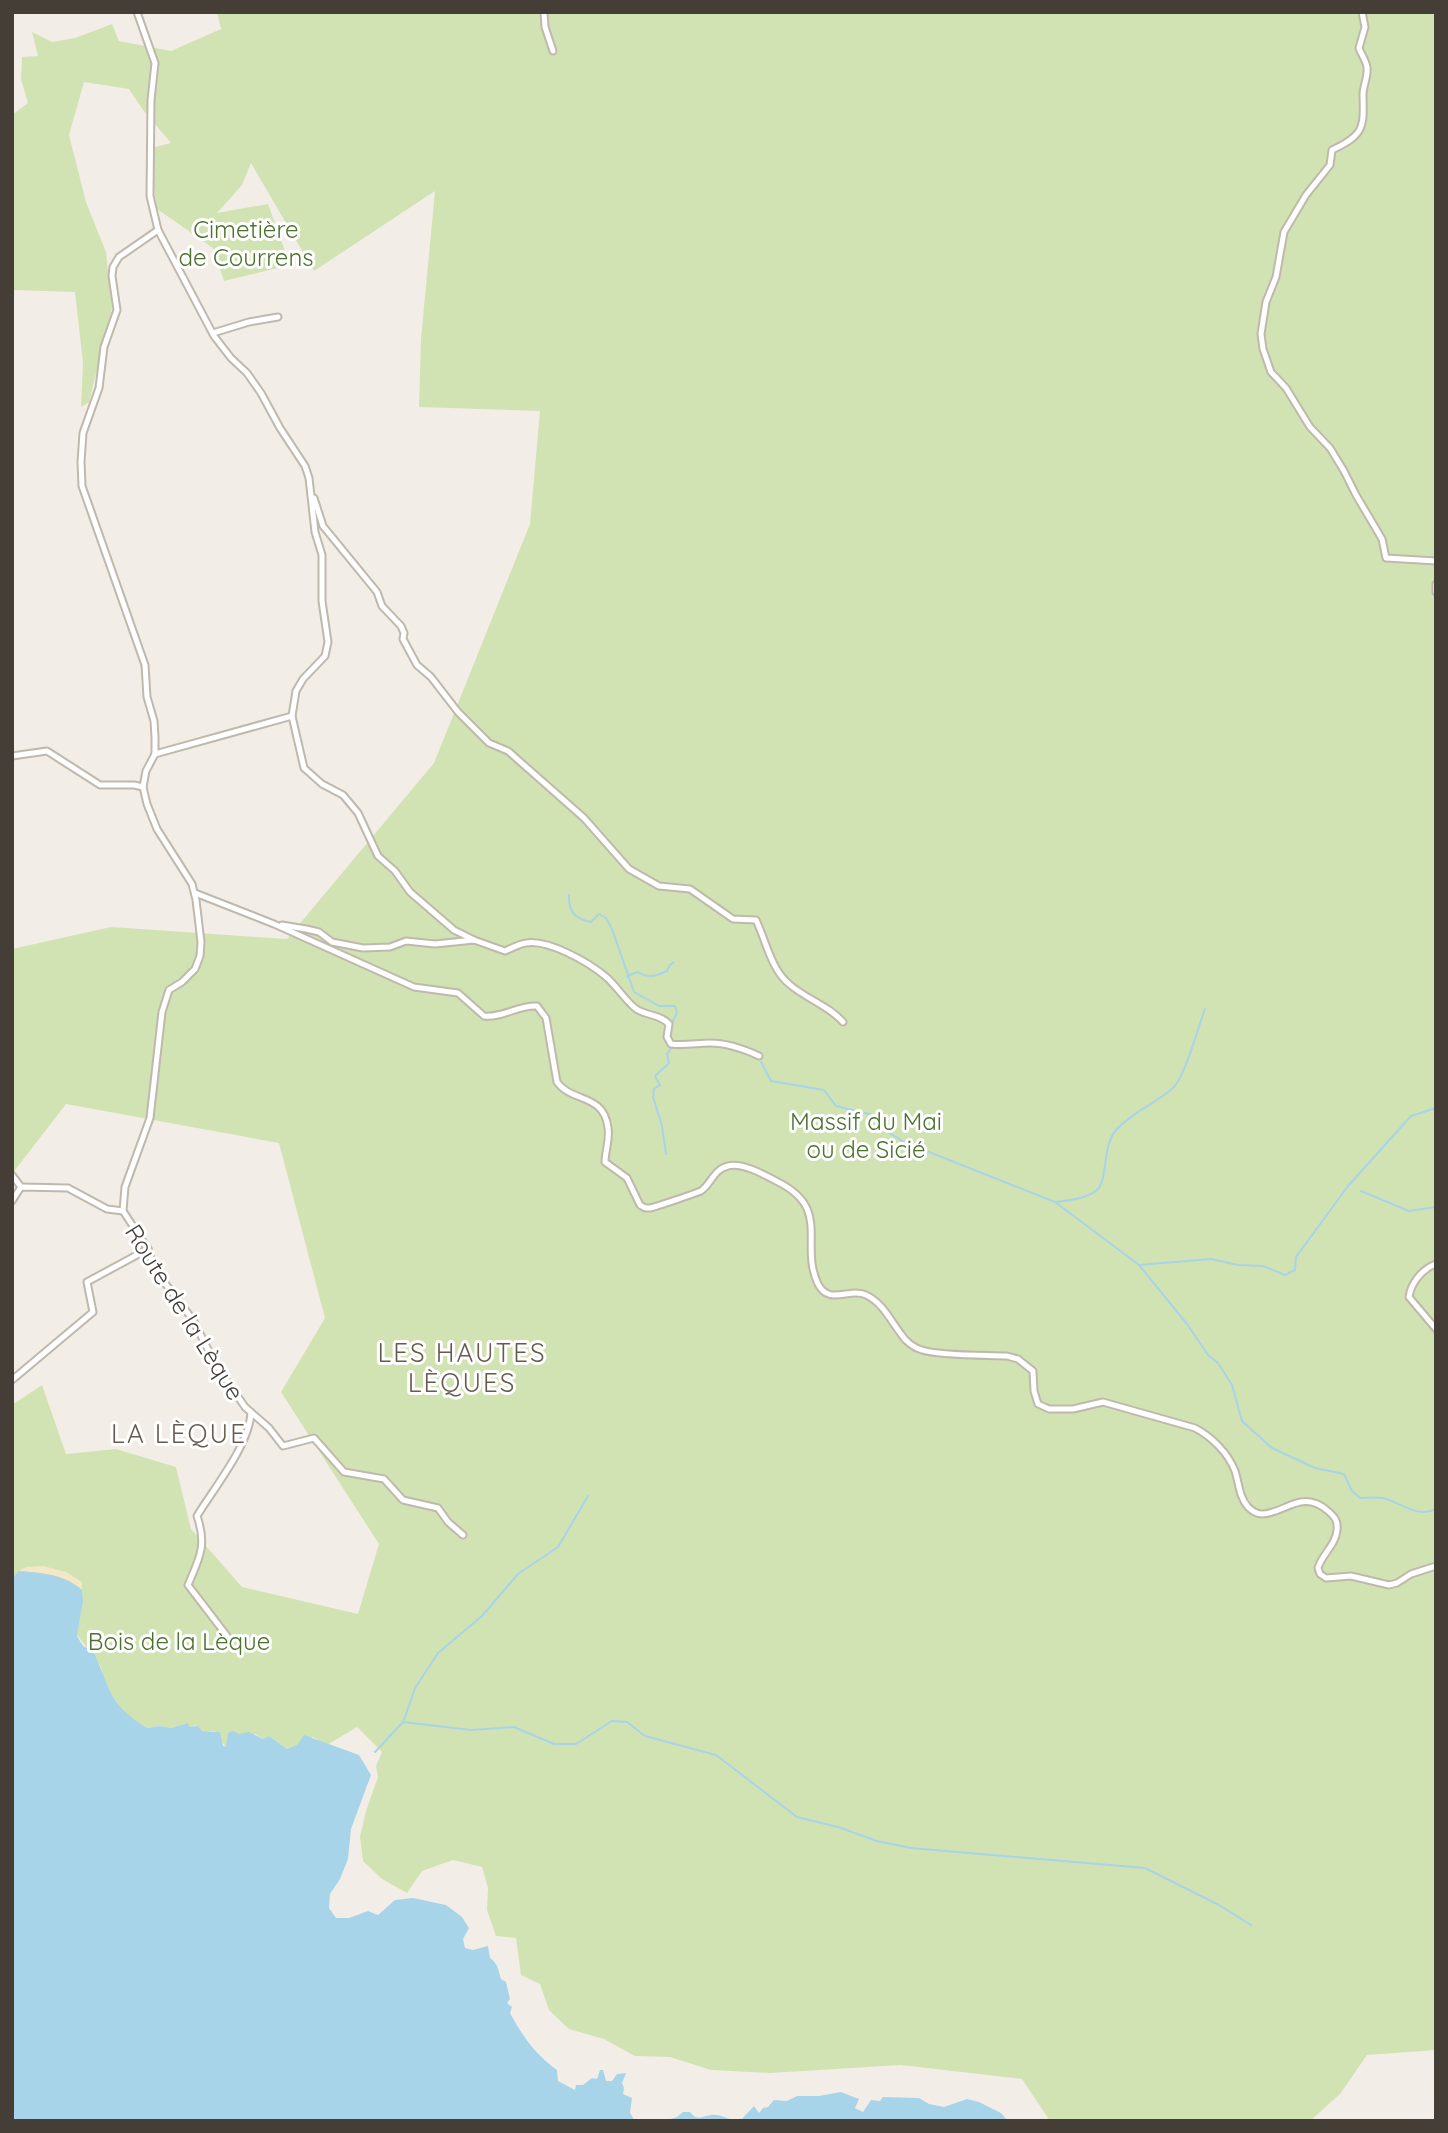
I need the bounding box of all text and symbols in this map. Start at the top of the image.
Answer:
park label: Cimetière de Courrens [178,214,314,272]
park label: Massif du Mai ou de Sicié [790,1106,942,1164]
street label: Route de la Lèque [119,1219,251,1405]
district label: LES HAUTES LÈQUES [377,1336,547,1399]
district label: LA LÈQUE [111,1417,247,1450]
park label: Bois de la Lèque [88,1626,270,1656]

